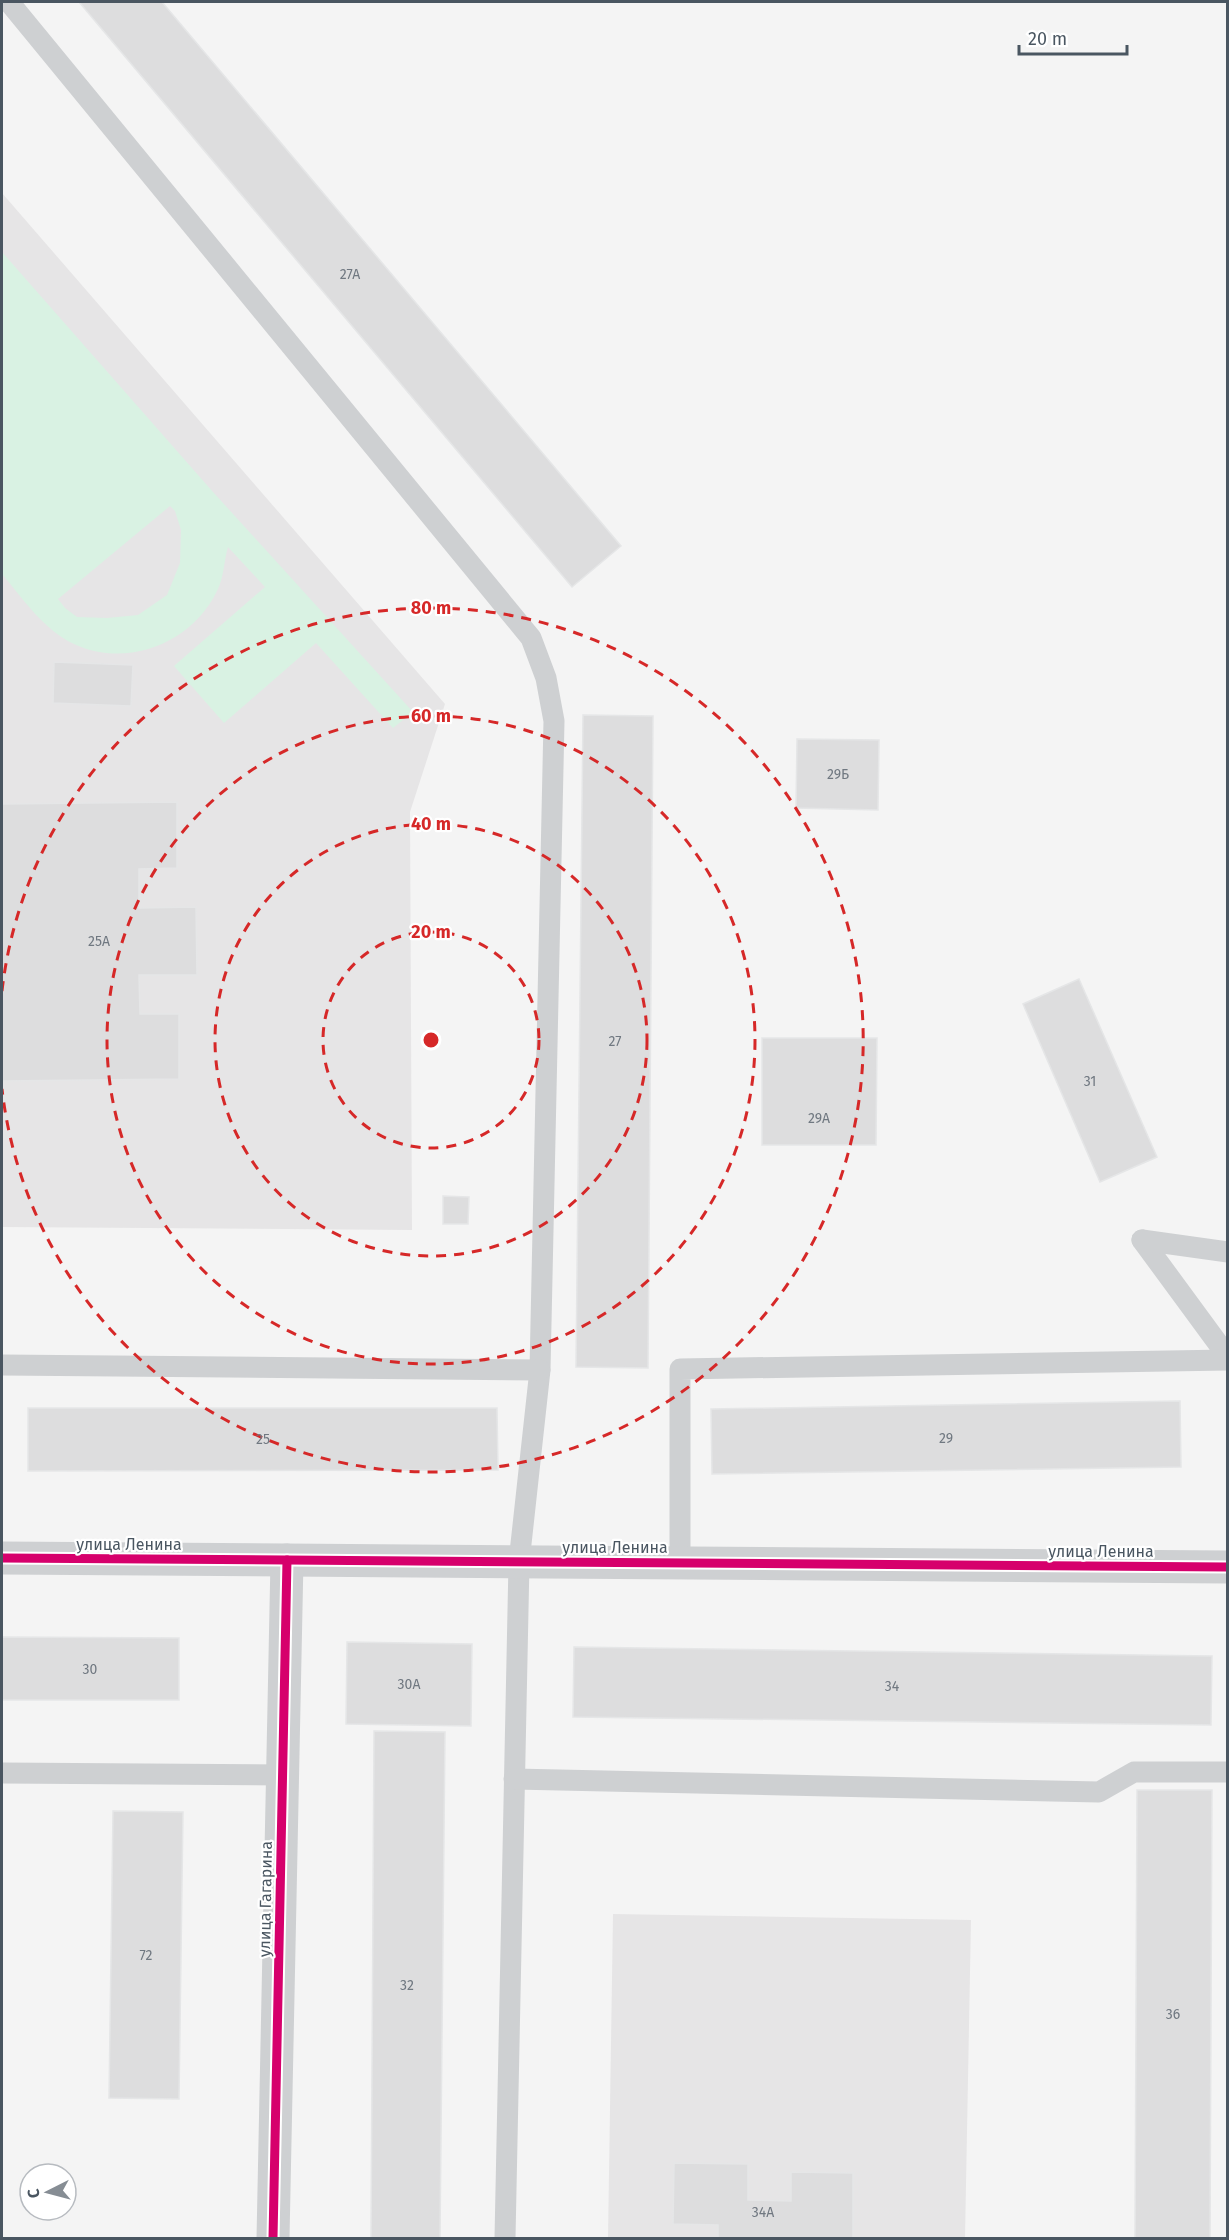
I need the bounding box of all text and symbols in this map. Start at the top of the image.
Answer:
scale bar [1019,18,1127,56]
text: 20 m [1028,28,1067,50]
house number: 27А [340,266,360,283]
text: 80 m [411,597,451,619]
text: 60 m [411,705,451,727]
house number: 29Б [827,766,849,783]
text: 40 m [411,813,451,835]
text: 20 m [411,921,451,943]
house number: 25А [88,933,110,950]
centre of rings [421,1030,441,1050]
house number: 27 [608,1033,622,1050]
house number: 31 [1084,1073,1096,1090]
house number: 29А [808,1110,830,1127]
house number: 29 [939,1430,953,1447]
house number: 25 [256,1431,270,1448]
street label: улица Ленина [76,1535,182,1554]
street label: улица Ленина [562,1538,668,1557]
street label: улица Ленина [1048,1542,1154,1561]
house number: 30 [83,1661,98,1678]
house number: 30А [398,1676,420,1693]
house number: 34 [885,1678,900,1695]
street label: улица Гагарина [255,1841,276,1957]
house number: 72 [140,1947,153,1964]
house number: 32 [400,1977,414,1994]
house number: 36 [1166,2006,1180,2023]
north arrow [18,2162,78,2222]
text: С [24,2187,44,2199]
house number: 34А [752,2204,774,2221]

